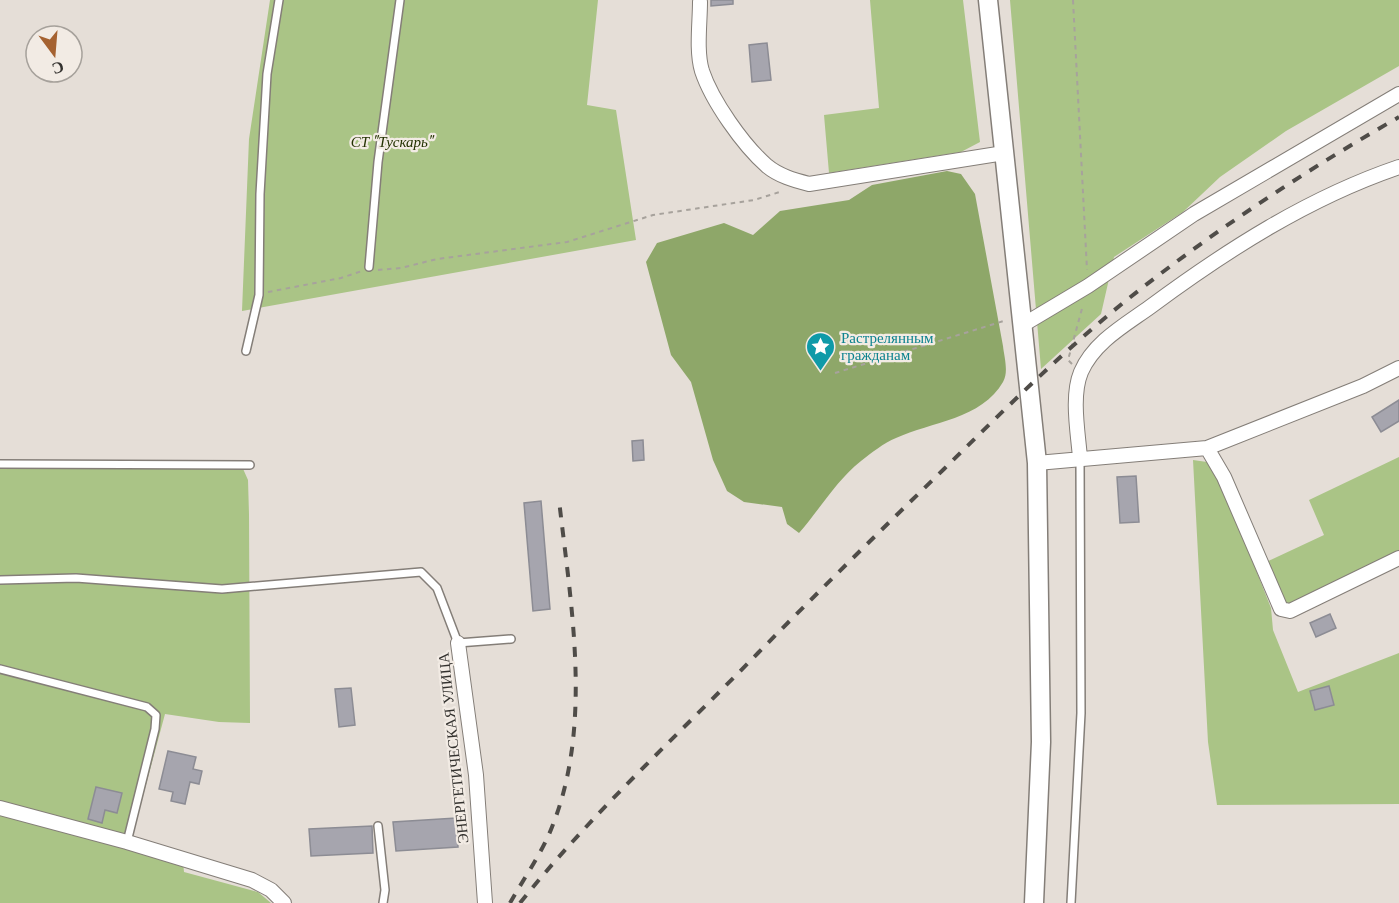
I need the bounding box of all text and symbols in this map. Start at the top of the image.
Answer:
north arrow [24,24,84,84]
text: С [50,57,66,80]
park label: СТ "Тускарь" [351,132,435,151]
place label: Растрелянным гражданам [841,328,934,364]
place icon: Растрелянным гражданам [804,330,836,372]
street label: ЭНЕРГЕТИЧЕСКАЯ УЛИЦА [434,652,472,844]

